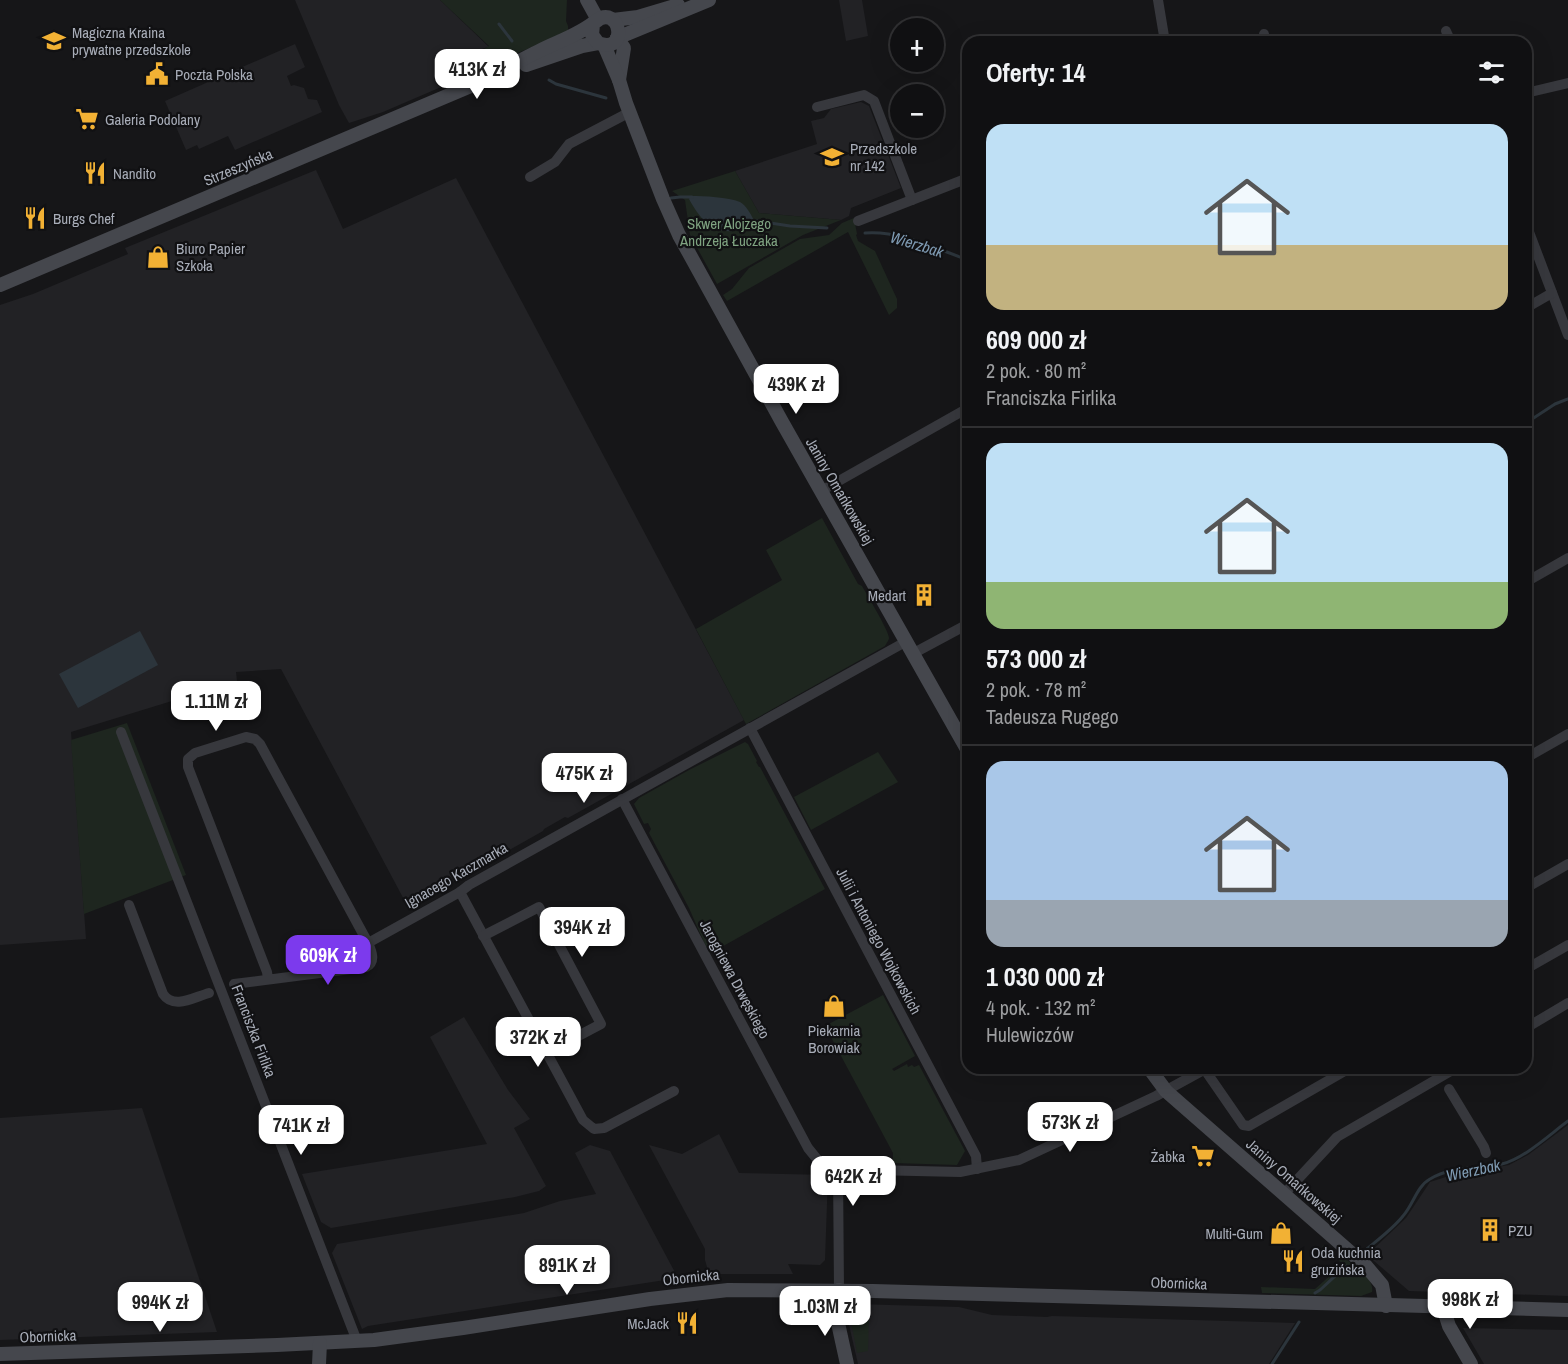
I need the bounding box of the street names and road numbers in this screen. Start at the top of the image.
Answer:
street label: Strzeszyńska [200,143,276,191]
street label: Janiny Omańkowskiej [801,434,879,548]
street label: Ignacego Kaczmarka [401,837,511,913]
street label: Julii i Antoniego Wojkowskich [831,864,927,1018]
street label: Jarogniewa Drwęskiego [695,916,775,1042]
street label: Franciszka Firlika [227,982,281,1081]
street label: Janiny Omańkowskiej [1242,1134,1346,1228]
street label: Obornicka [662,1264,720,1290]
street label: Obornicka [1150,1272,1208,1294]
street label: Obornicka [19,1325,77,1347]

